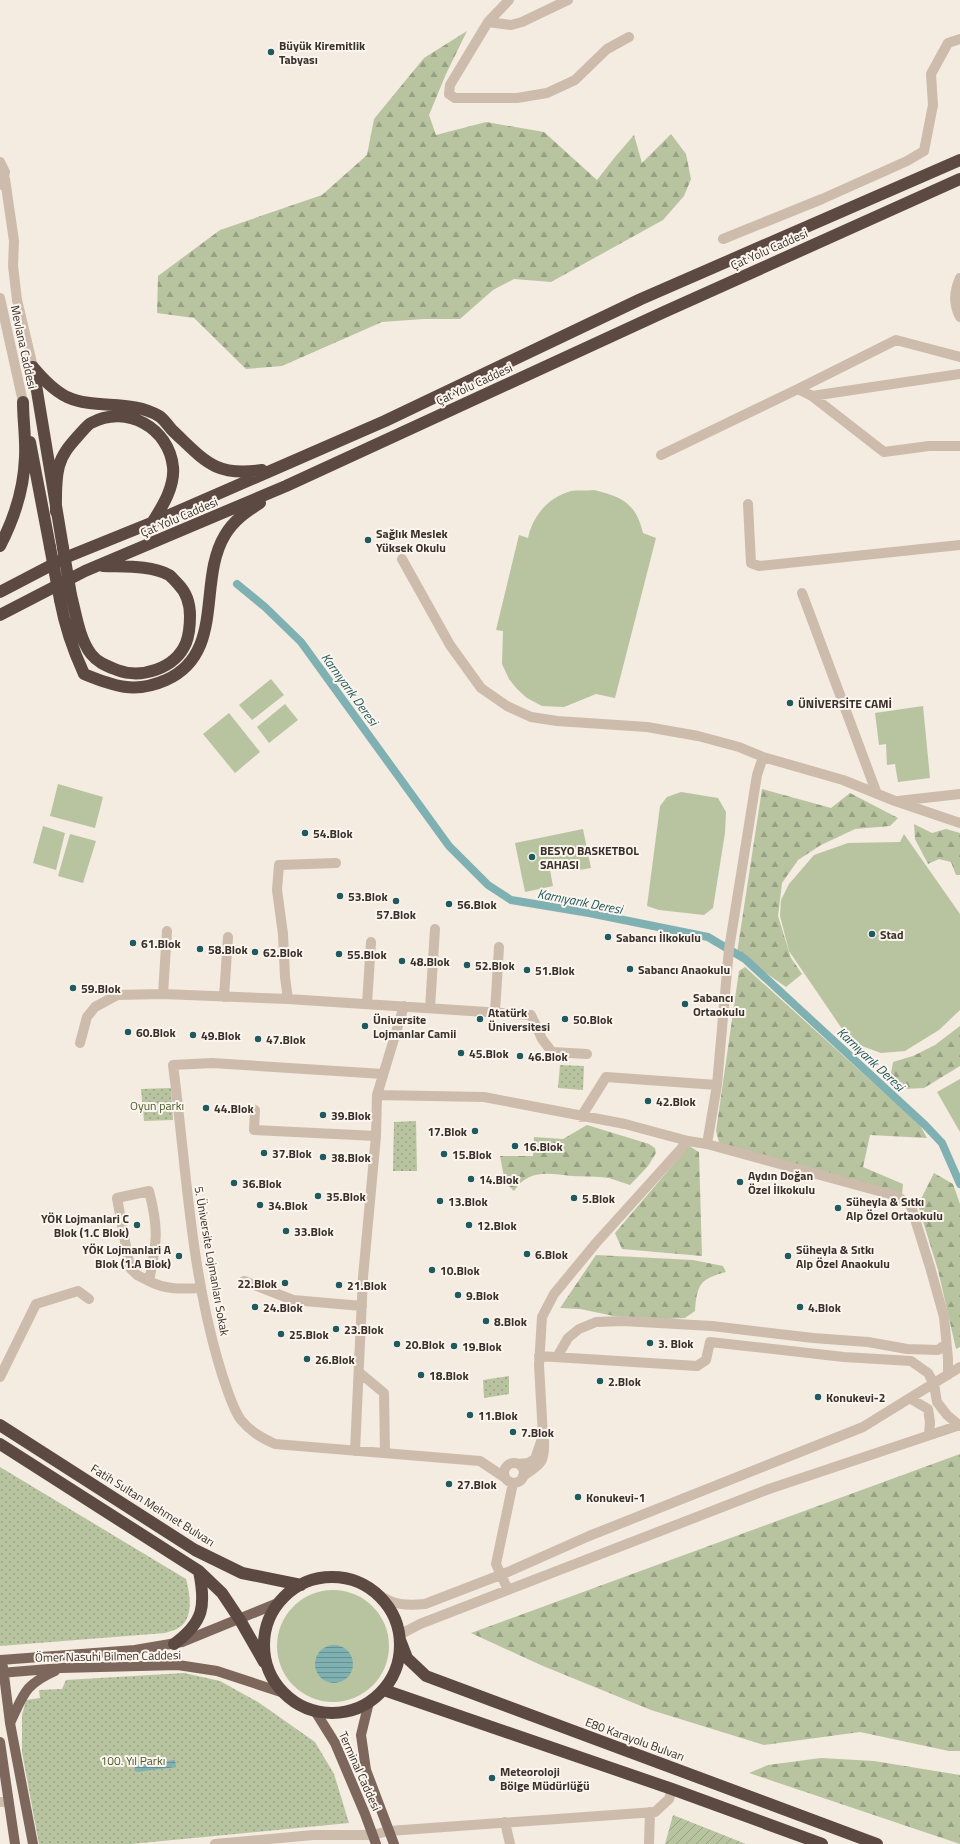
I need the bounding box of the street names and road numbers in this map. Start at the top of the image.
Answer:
street label: Çat Yolu Caddesi [727,224,811,274]
street label: Mevlana Caddesi [6,303,42,391]
street label: Çat Yolu Caddesi [433,358,515,410]
street label: Çat Yolu Caddesi [137,492,221,542]
street label: 5. Üniversite Lojmanları Sokak [189,1185,235,1337]
street label: Fatih Sultan Mehmet Bulvarı [87,1459,219,1551]
street label: Ömer Nasuhi Bilmen Caddesi [35,1645,181,1667]
street label: E80 Karayolu Bulvarı [583,1712,687,1766]
street label: Terminal Caddesi [334,1728,386,1814]

